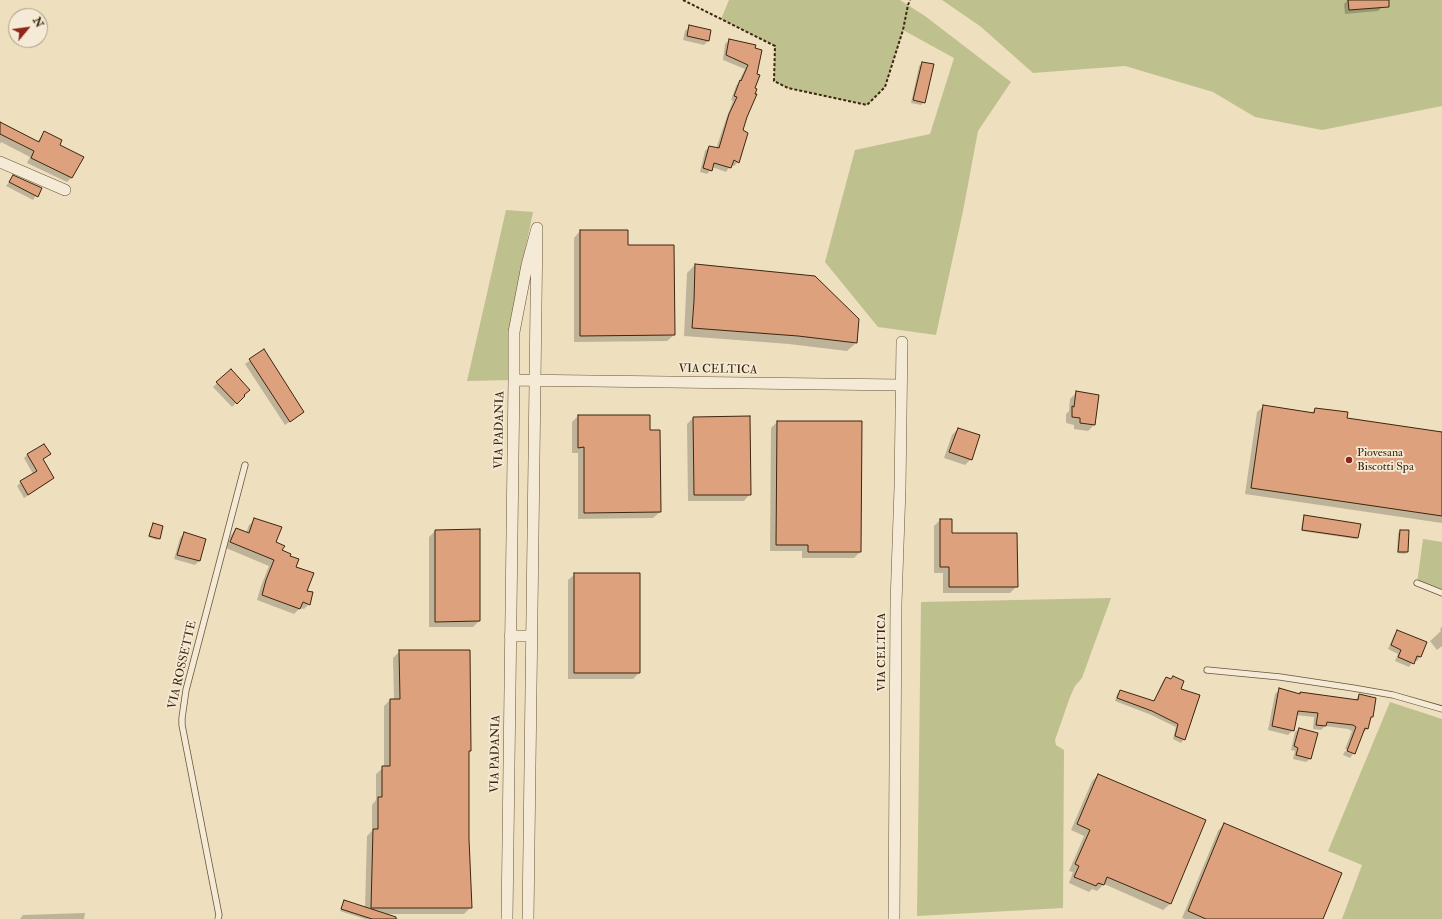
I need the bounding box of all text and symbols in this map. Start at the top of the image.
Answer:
north arrow [8,8,48,48]
text: N [30,15,46,30]
street label: VIA CELTICA [678,362,758,378]
street label: VIA PADANIA [492,391,508,469]
place label: Piovesana Biscotti Spa [1357,446,1414,474]
marker: Piovesana Biscotti Spa [1344,455,1354,465]
street label: VIA CELTICA [875,613,889,691]
street label: VIA ROSSETTE [166,619,200,711]
street label: VIA PADANIA [488,715,504,793]

